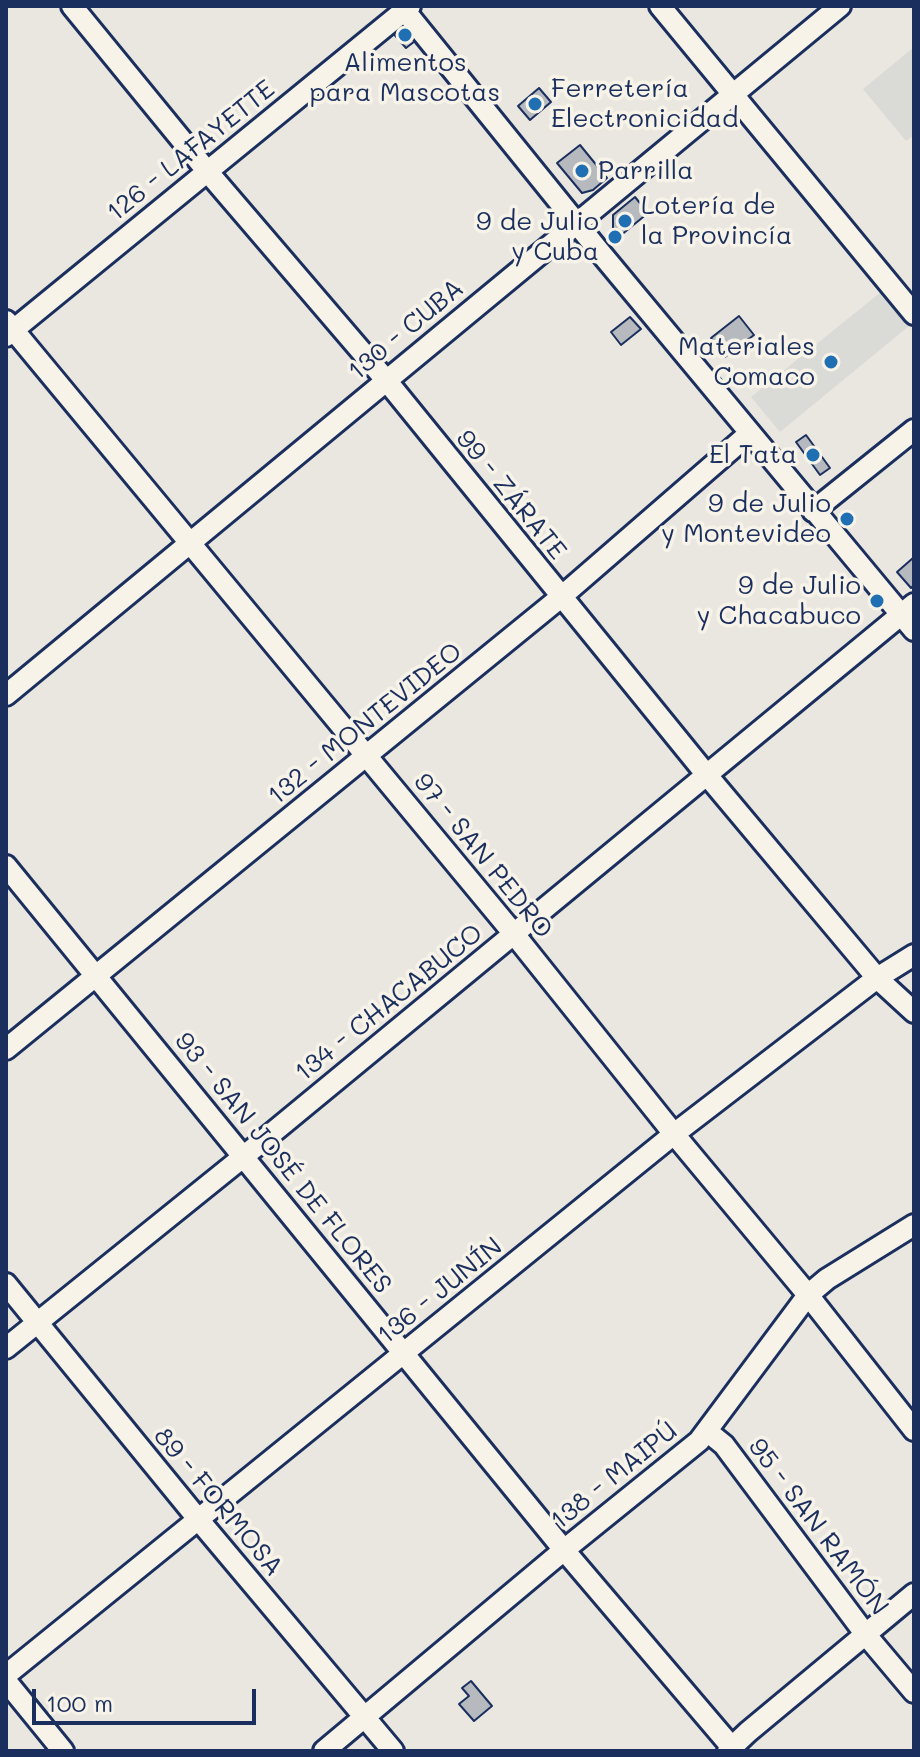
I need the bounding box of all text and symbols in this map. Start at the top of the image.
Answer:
marker: Alimentos para Mascotas [396,26,414,44]
place label: Alimentos para Mascotas [310,47,500,108]
place label: Ferretería Electronicidad [551,73,738,134]
street label: 126 - LAFAYETTE [101,74,281,228]
marker: Ferretería Electronicidad [526,95,544,113]
place label: Parrilla [598,155,693,187]
marker: Parrilla [573,162,591,180]
place label: Lotería de la Provincía [641,190,792,252]
place label: 9 de Julio y Cuba [476,206,599,268]
marker: Lotería de la Provincía [616,212,634,230]
marker: 9 de Julio y Cuba [606,228,624,246]
street label: 130 - CUBA [342,273,470,387]
place label: Materiales Comaco [678,331,815,392]
marker: Materiales Comaco [822,353,840,371]
street label: 99 - ZÁRATE [449,424,573,566]
place label: El Tata [709,439,797,471]
marker: El Tata [804,446,822,464]
place label: 9 de Julio y Montevideo [661,488,831,550]
marker: 9 de Julio y Montevideo [838,510,856,528]
place label: 9 de Julio y Chacabuco [697,570,861,632]
marker: 9 de Julio y Chacabuco [868,592,886,610]
street label: 132 - MONTEVIDEO [262,636,468,812]
street label: 97 - SAN PEDRO [407,767,559,945]
street label: 134 - CHACABUCO [289,918,489,1088]
street label: 93 - SAN JOSÉ DE FLORES [168,1026,398,1300]
street label: 136 - JUNÍN [371,1231,509,1351]
street label: 138 - MAIPÚ [545,1416,683,1536]
street label: 89 - FORMOSA [147,1421,289,1583]
street label: 95 - SAN RAMÓN [741,1432,895,1622]
scale bar [36,1673,260,1723]
text: 100 m [46,1687,113,1718]

